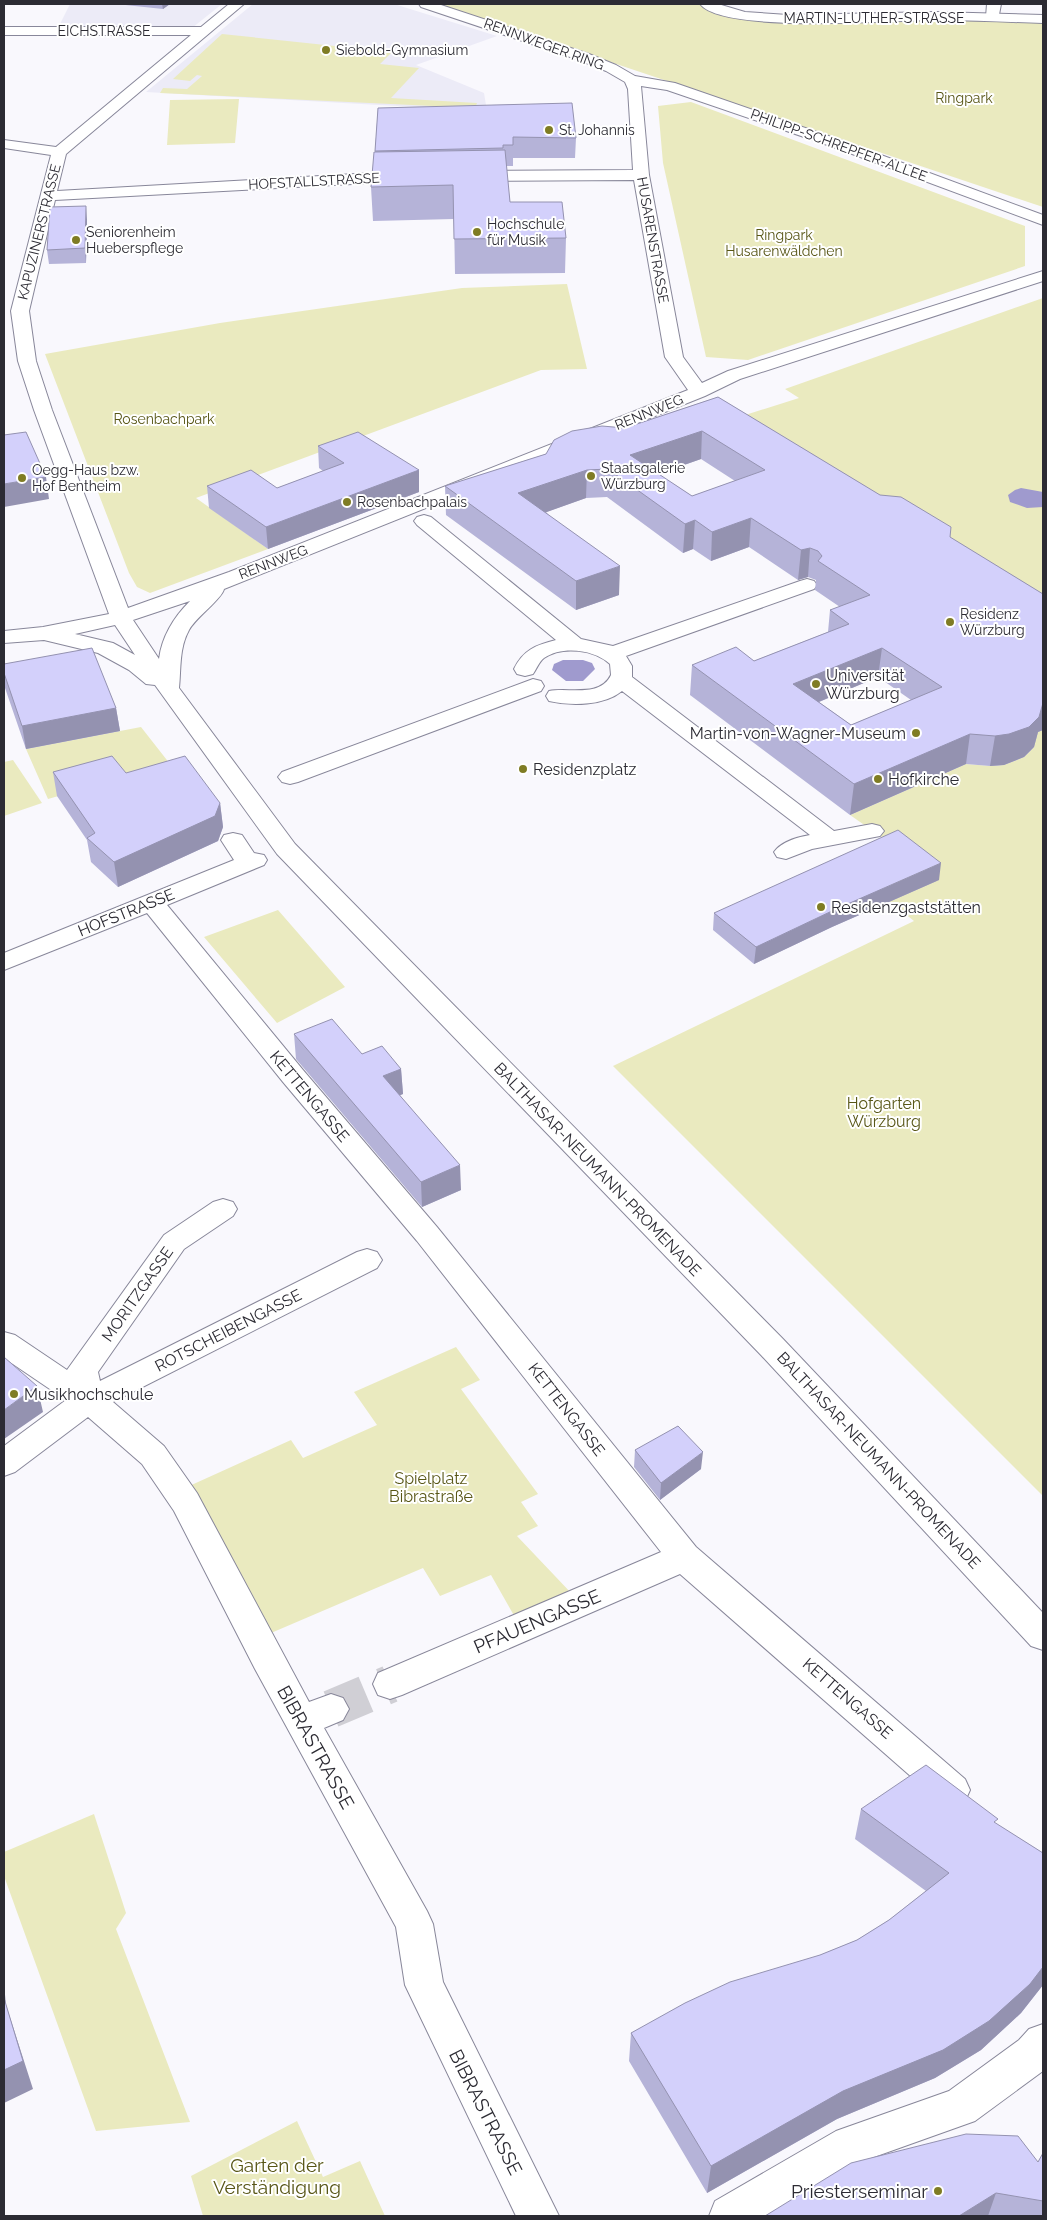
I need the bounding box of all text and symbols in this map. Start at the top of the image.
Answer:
street label: MARTIN-LUTHER-STRASSE [783,10,965,26]
street label: RENNWEGER RING [482,15,606,73]
street label: EICHSTRASSE [58,23,150,39]
place label: Siebold-Gymnasium [336,42,468,58]
marker: Siebold-Gymnasium [320,44,332,56]
park label: Ringpark [935,90,993,106]
street label: PHILIPP-SCHREPFER-ALLEE [748,106,930,184]
place label: St. Johannis [559,122,635,138]
marker: St. Johannis [543,124,555,136]
street label: KAPUZINERSTRASSE [14,162,64,302]
street label: HOFSTALLSTRASSE [248,170,380,192]
street label: HUSARENSTRASSE [634,176,672,304]
place label: Hochschule für Musik [487,216,564,248]
place label: Seniorenheim Hueberspflege [86,224,183,256]
marker: Hochschule für Musik [471,226,483,238]
park label: Ringpark Husarenwäldchen [725,227,843,259]
marker: Seniorenheim Hueberspflege [70,234,82,246]
street label: RENNWEG [612,391,686,433]
park label: Rosenbachpark [113,411,215,427]
place label: Staatsgalerie Würzburg [601,460,685,492]
place label: Oegg-Haus bzw. Hof Bentheim [32,462,139,494]
marker: Staatsgalerie Würzburg [585,470,597,482]
marker: Oegg-Haus bzw. Hof Bentheim [16,472,28,484]
place label: Rosenbachpalais [357,494,467,510]
marker: Rosenbachpalais [341,496,353,508]
street label: RENNWEG [236,542,310,582]
place label: Residenz Würzburg [960,606,1025,638]
marker: Residenz Würzburg [944,616,956,628]
place label: Universität Würzburg [826,666,905,703]
marker: Universität Würzburg [810,678,822,690]
place label: Martin-von-Wagner-Museum [690,724,906,743]
marker: Martin-von-Wagner-Museum [910,727,922,739]
place label: Residenzplatz [533,760,637,779]
marker: Residenzplatz [517,763,529,775]
place label: Hofkirche [888,770,959,789]
marker: Hofkirche [872,773,884,785]
street label: HOFSTRASSE [75,884,178,941]
place label: Residenzgaststätten [831,898,981,917]
marker: Residenzgaststätten [815,901,827,913]
street label: KETTENGASSE [266,1047,353,1146]
street label: BALTHASAR-NEUMANN-PROMENADE [490,1059,705,1280]
park label: Hofgarten Würzburg [847,1094,921,1131]
street label: MORITZGASSE [98,1243,177,1345]
street label: ROTSCHEIBENGASSE [152,1285,305,1376]
street label: BALTHASAR-NEUMANN-PROMENADE [773,1348,984,1573]
street label: KETTENGASSE [524,1359,609,1460]
place label: Musikhochschule [24,1385,153,1404]
marker: Musikhochschule [8,1388,20,1400]
park label: Spielplatz Bibrastraße [389,1469,473,1506]
street label: PFAUENGASSE [470,1584,604,1658]
street label: KETTENGASSE [799,1654,897,1743]
street label: BIBRASTRASSE [273,1681,359,1813]
street label: BIBRASTRASSE [445,2046,527,2178]
park label: Garten der Verständigung [213,2154,341,2198]
place label: Priesterseminar [791,2180,928,2202]
marker: Priesterseminar [932,2185,944,2197]

